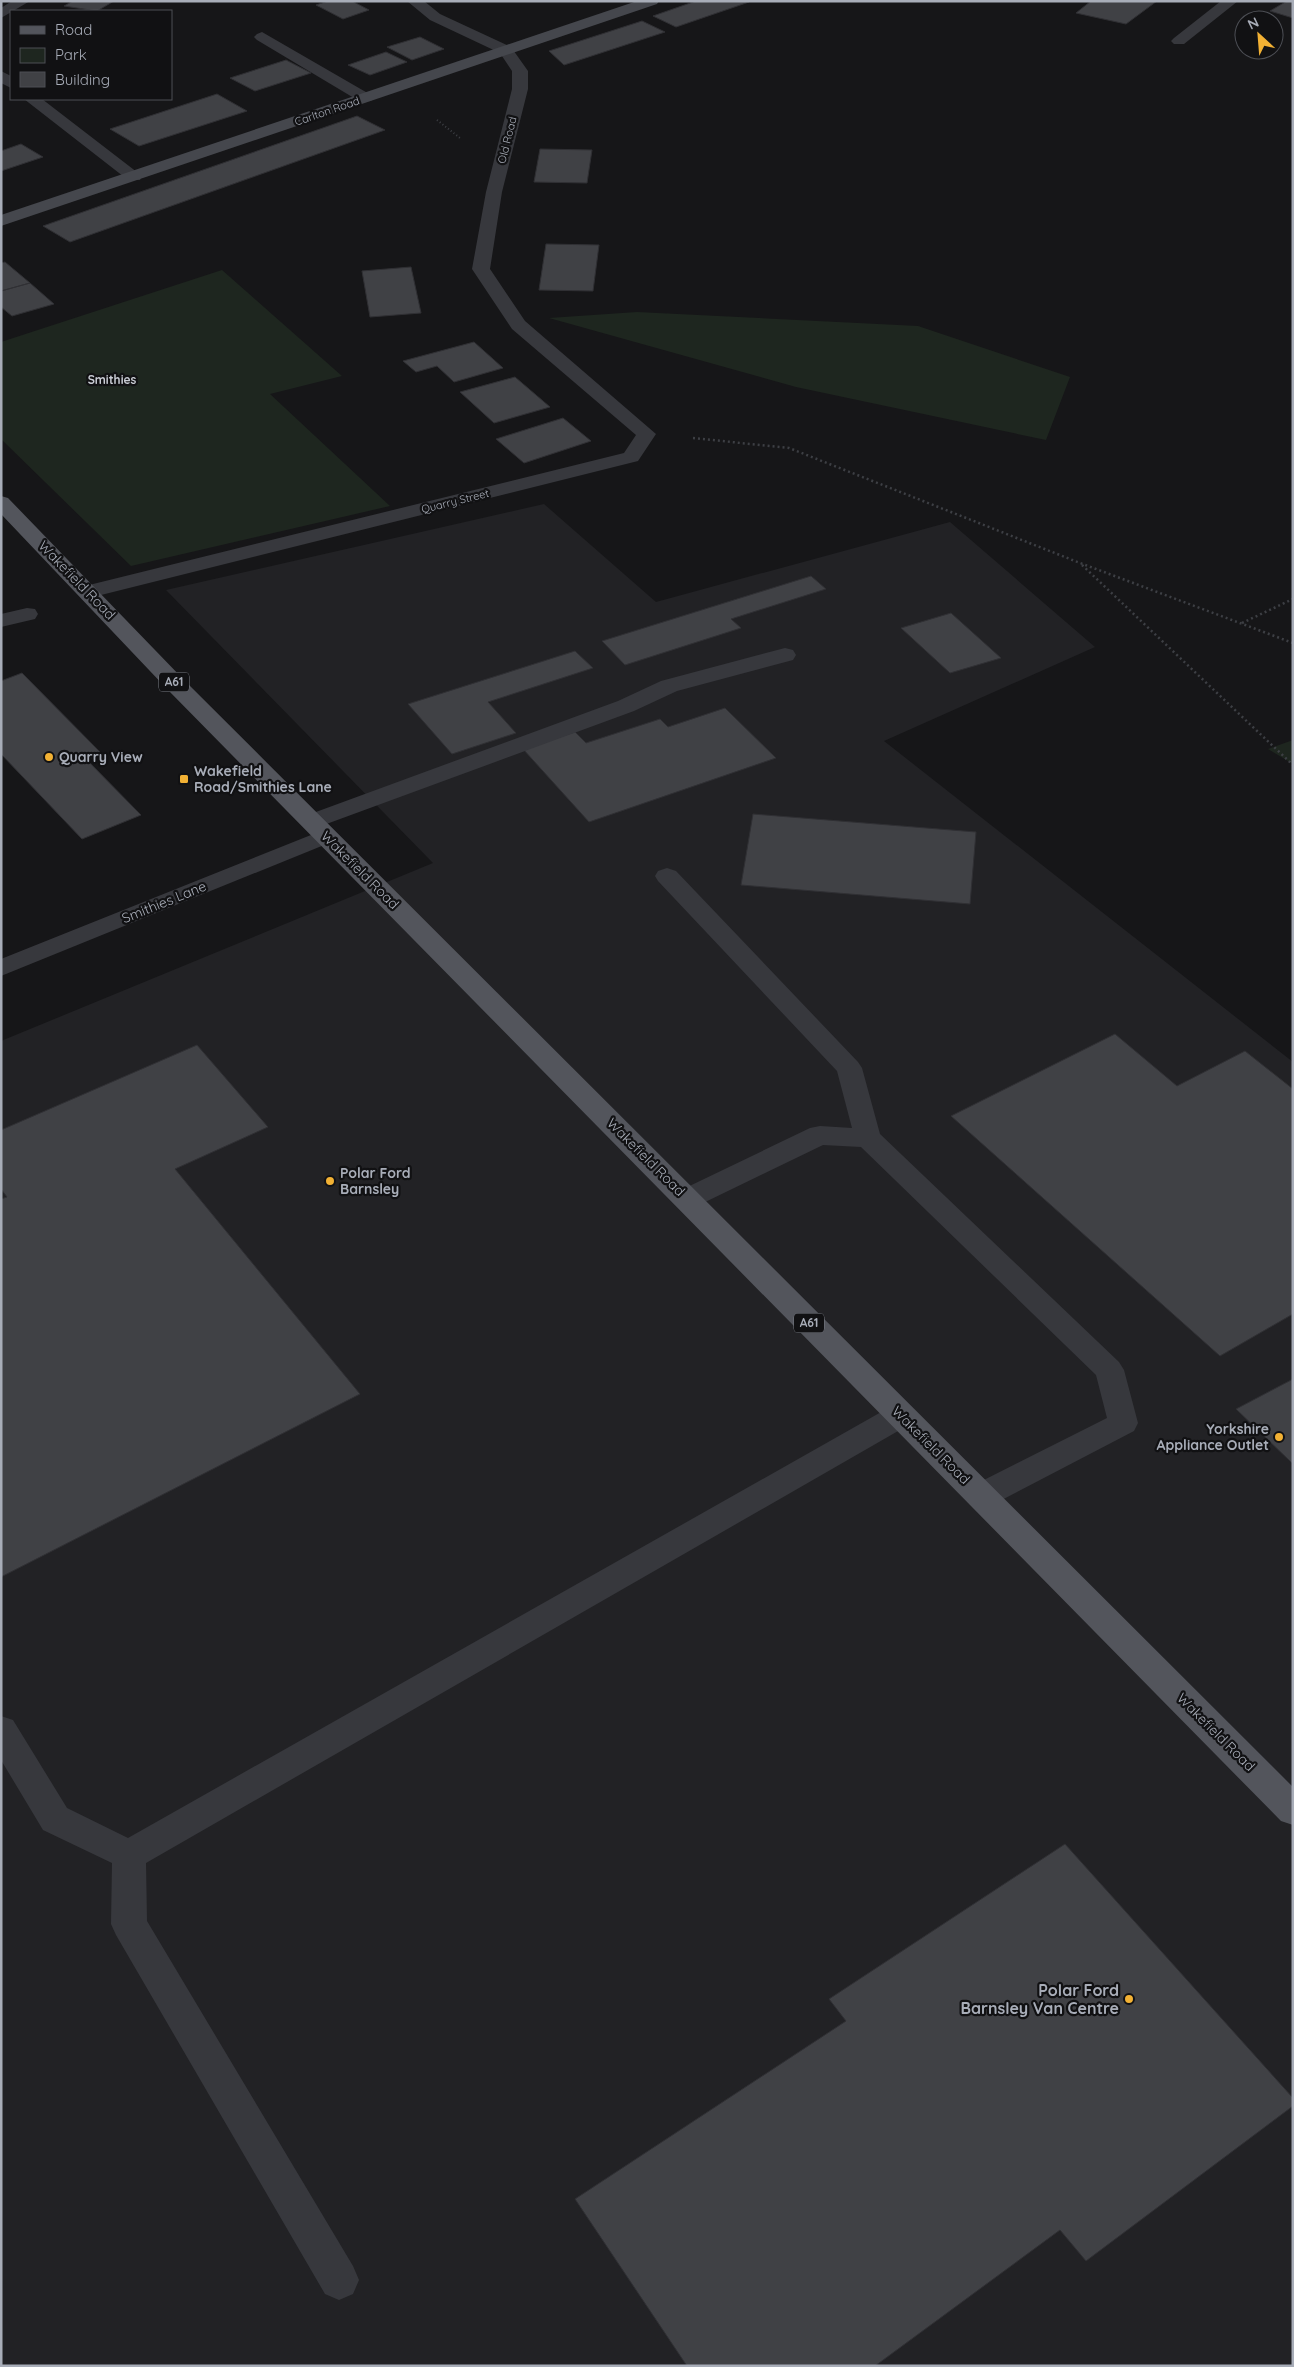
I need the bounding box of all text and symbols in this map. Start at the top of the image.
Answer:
legend [10,10,172,100]
north arrow [1234,10,1284,60]
text: N [1245,13,1262,34]
text: Road [55,20,92,39]
text: Park [55,45,87,64]
text: Building [55,70,110,89]
street label: Carlton Road [293,93,361,129]
street label: Old Road [494,115,520,165]
district label: Smithies [88,372,137,387]
street label: Quarry Street [420,486,491,516]
street label: Wakefield Road [35,537,119,623]
road number: A61 [159,672,189,692]
place label: Quarry View [59,748,143,766]
marker: Quarry View [43,751,55,763]
place label: Wakefield Road/Smithies Lane [194,762,332,796]
marker: Wakefield Road/Smithies Lane [178,773,190,785]
street label: Wakefield Road [317,827,403,913]
street label: Smithies Lane [119,877,209,927]
street label: Wakefield Road [603,1114,689,1200]
place label: Polar Ford Barnsley [340,1164,411,1198]
marker: Polar Ford Barnsley [324,1175,336,1187]
road number: A61 [794,1314,824,1332]
street label: Wakefield Road [888,1402,974,1488]
place label: Yorkshire Appliance Outlet [1157,1420,1269,1454]
marker: Yorkshire Appliance Outlet [1273,1431,1285,1443]
street label: Wakefield Road [1173,1689,1259,1775]
place label: Polar Ford Barnsley Van Centre [961,1980,1119,2018]
marker: Polar Ford Barnsley Van Centre [1123,1993,1135,2005]

